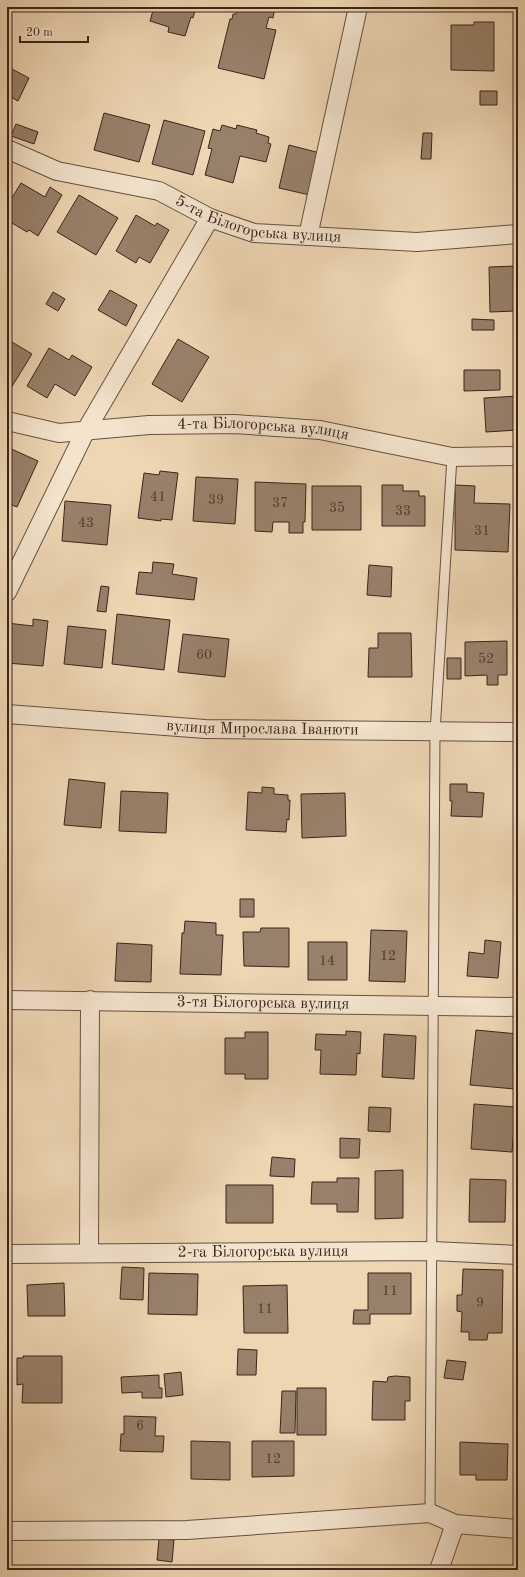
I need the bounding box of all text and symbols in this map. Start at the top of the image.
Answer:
scale bar [20,18,88,44]
text: 20 m [26,27,53,39]
street label: 5-та Білогорська вулиця [172,193,342,246]
street label: 4-та Білогорська вулиця [177,416,350,444]
house number: 41 [150,490,166,504]
house number: 39 [208,493,224,507]
house number: 37 [272,496,288,510]
house number: 35 [329,501,345,515]
house number: 33 [395,504,411,518]
house number: 43 [78,516,94,530]
house number: 31 [474,524,490,538]
house number: 60 [196,648,212,662]
house number: 52 [478,652,494,666]
street label: вулиця Мирослава Іванюти [166,718,359,738]
house number: 12 [380,949,396,963]
house number: 14 [319,954,335,968]
street label: 3-тя Білогорська вулиця [176,994,349,1013]
street label: 2-га Білогорська вулиця [177,1244,349,1261]
house number: 11 [382,1284,398,1298]
house number: 9 [476,1296,484,1310]
house number: 11 [257,1302,273,1316]
house number: 6 [136,1419,144,1433]
house number: 12 [265,1452,281,1466]

